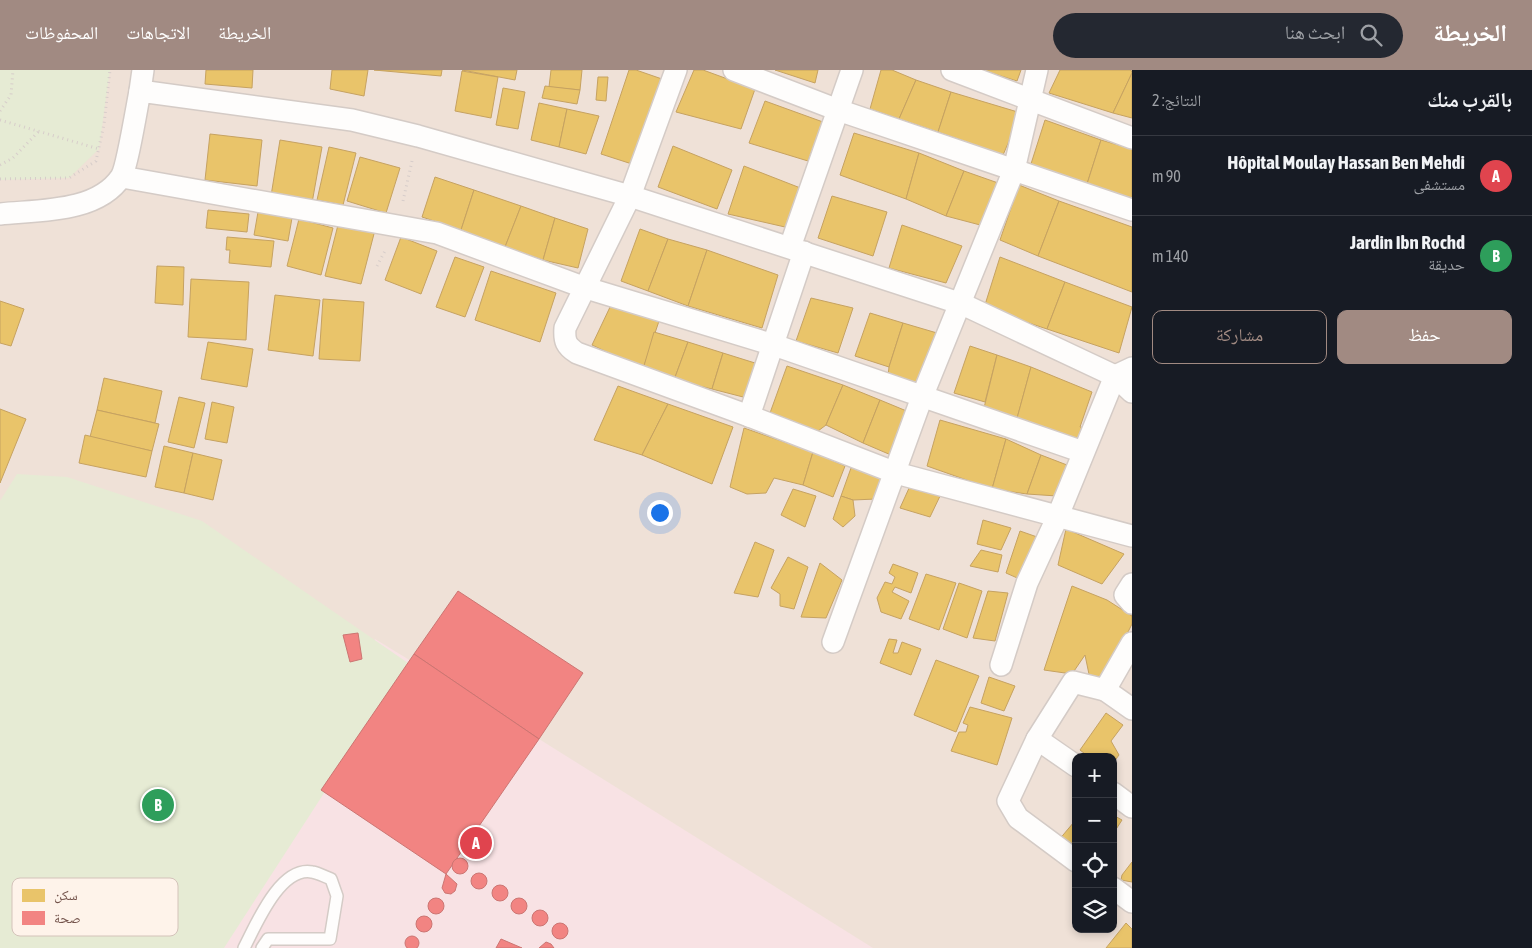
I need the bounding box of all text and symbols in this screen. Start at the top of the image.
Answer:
search box [1053,13,1403,58]
text: الخريطة [1433,19,1507,46]
text: ابحث هنا [1285,21,1345,43]
icon: search [1357,21,1385,49]
text: المحفوظات [25,22,98,43]
text: الاتجاهات [126,22,190,43]
text: الخريطة [218,22,271,43]
text: بالقرب منك [1427,87,1512,111]
text: النتائج: 2 [1152,91,1201,109]
text: Hôpital Moulay Hassan Ben Mehdi [1227,151,1465,173]
text: 90 m [1152,167,1181,185]
text: A [1492,167,1500,185]
text: مستشفى [1414,175,1465,193]
text: Jardin Ibn Rochd [1350,231,1465,253]
text: 140 m [1152,247,1188,265]
text: B [1492,247,1500,265]
text: حديقة [1428,255,1465,273]
button: مشاركة [1152,310,1327,364]
button: حفظ [1337,310,1512,364]
your location [647,500,673,526]
map controls [1072,753,1117,933]
button: + [1072,753,1117,798]
pin: B [142,786,174,824]
button: − [1072,798,1117,843]
pin: A [460,824,492,862]
button: locate [1072,843,1117,888]
legend [12,878,178,936]
text: سكن [54,887,78,904]
button: layers [1072,888,1117,933]
text: صحة [54,910,81,926]

